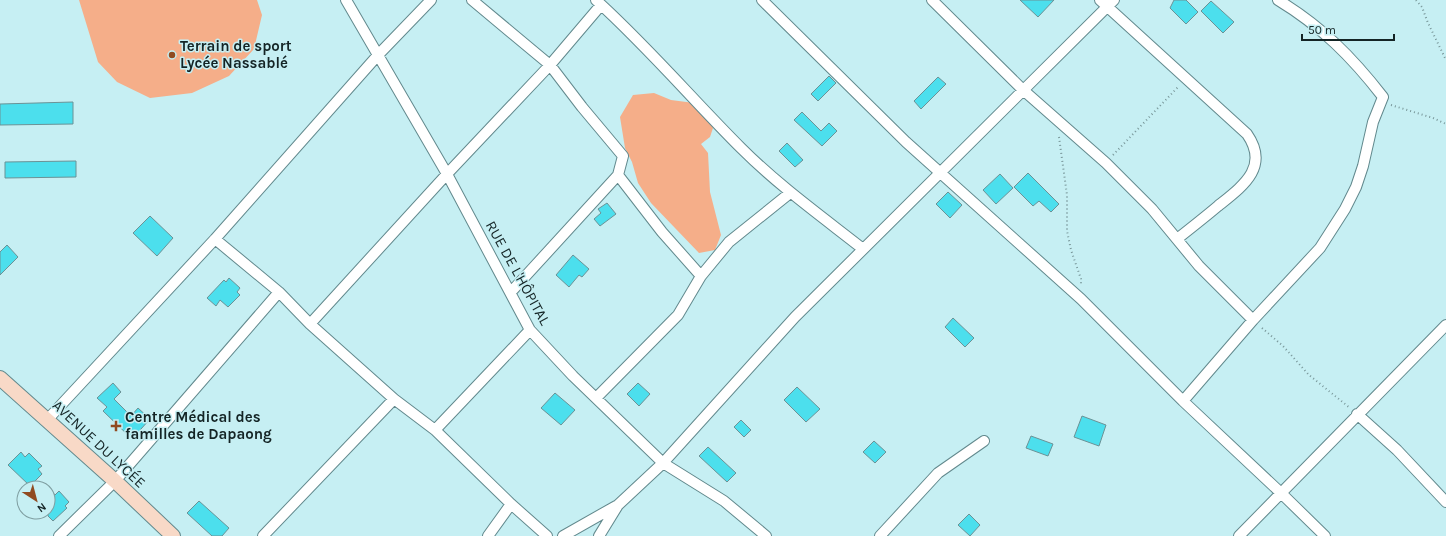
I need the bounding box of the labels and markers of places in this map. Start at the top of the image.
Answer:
place label: Terrain de sport Lycée Nassablé [180,37,292,72]
marker: Terrain de sport Lycée Nassablé [167,50,177,60]
place label: Centre Médical des familles de Dapaong [125,408,272,443]
marker: Centre Médical des familles de Dapaong [110,420,122,432]

